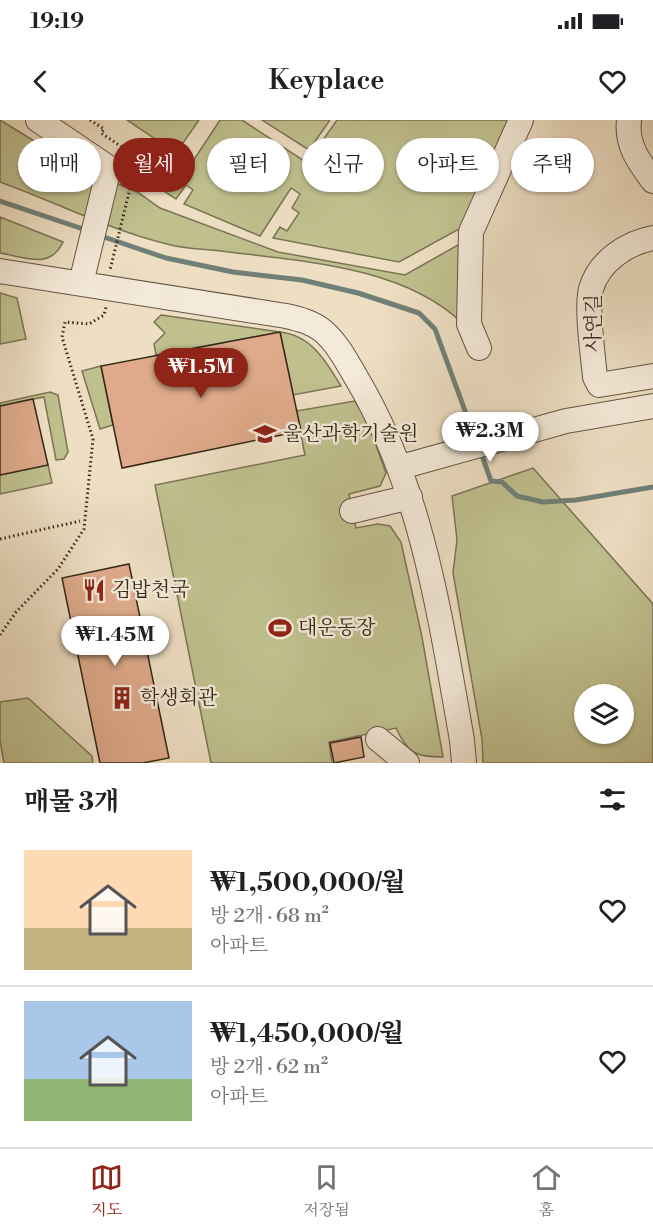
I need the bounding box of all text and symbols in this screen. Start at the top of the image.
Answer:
text: 19:19 [30,8,84,35]
text: Keyplace [268,64,385,98]
icon: back [24,65,57,98]
icon: heart [596,65,629,98]
chip: 매매 [18,138,101,192]
chip: 월세 [113,138,195,192]
chip: 필터 [207,138,290,192]
chip: 신규 [302,138,384,192]
chip: 아파트 [396,138,499,192]
chip: 주택 [511,138,594,192]
street label: 사연길 [582,294,607,352]
pin: ₩1.5M [159,348,243,399]
text: ₩1.5M [168,355,234,380]
pin: ₩2.3M [448,412,532,463]
text: ₩2.3M [456,419,524,444]
school or university icon: 울산과학기술원 [252,421,278,447]
place label: 울산과학기술원 [283,422,418,447]
restaurant icon: 김밥천국 [81,577,107,603]
place label: 김밥천국 [112,578,189,603]
sports icon: 대운동장 [267,615,293,641]
pin: ₩1.45M [66,616,164,667]
place label: 대운동장 [298,616,376,641]
text: ₩1.45M [75,623,155,648]
map controls [574,684,634,744]
button: layers [574,684,634,744]
building icon: 학생회관 [109,685,135,711]
place label: 학생회관 [140,686,218,711]
icon: filters [596,783,629,816]
text: 매물 3개 [24,786,119,818]
text: ₩1,500,000/월 [210,867,405,899]
icon: home [72,874,144,946]
icon: heart [596,894,629,927]
text: 방 2개 · 68 m² [210,904,329,929]
text: 아파트 [210,934,268,959]
text: ₩1,450,000/월 [210,1018,404,1050]
icon: home [72,1025,144,1097]
icon: heart [596,1045,629,1078]
text: 방 2개 · 62 m² [210,1055,328,1080]
text: 아파트 [210,1085,268,1110]
tab: 지도 [90,1161,123,1220]
tab: 저장됨 [303,1161,350,1220]
tab: 홈 [530,1161,563,1220]

